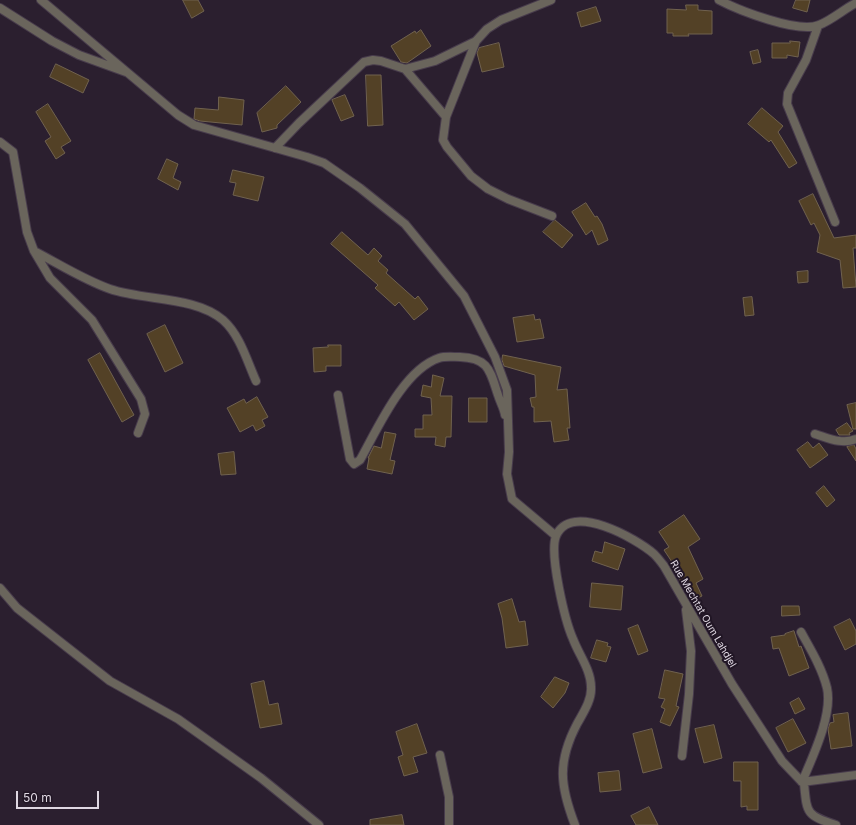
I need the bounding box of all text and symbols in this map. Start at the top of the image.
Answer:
street label: Rue Mechtat Oum Lahdjel [667,558,739,670]
scale bar [18,783,101,809]
text: 50 m [23,790,52,805]

